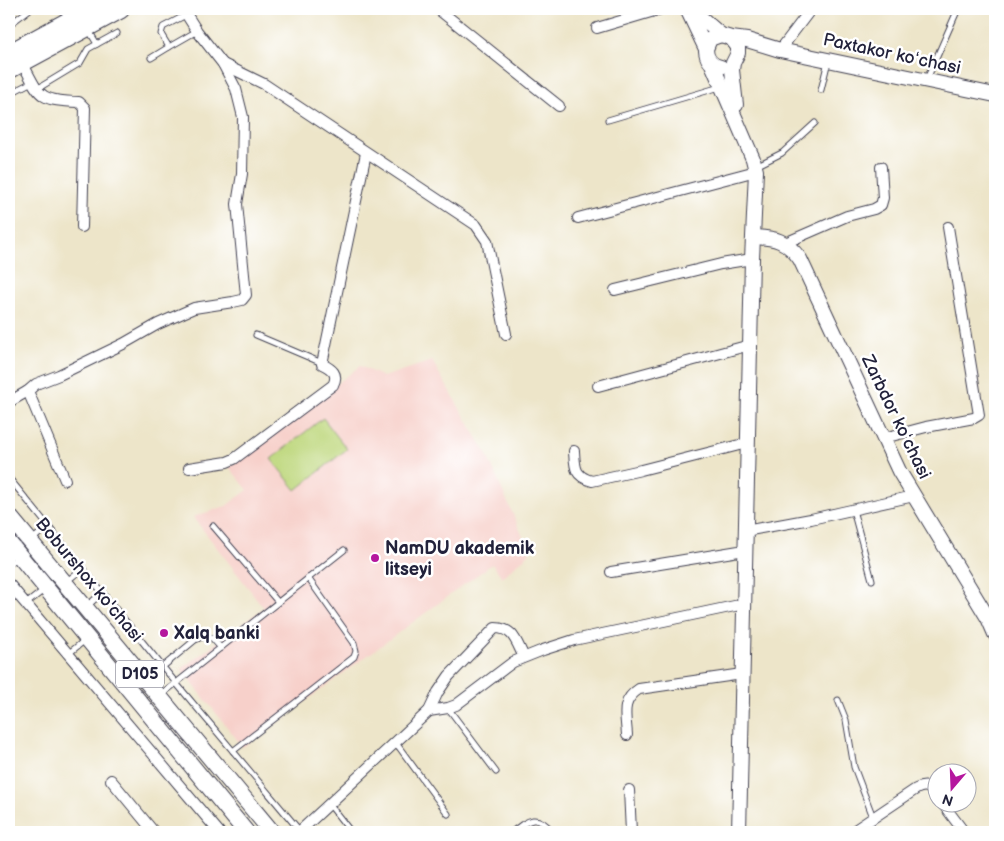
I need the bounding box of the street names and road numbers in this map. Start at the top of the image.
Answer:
street label: Paxtakor koʻchasi [821,29,963,79]
street label: Zarbdor koʻchasi [856,351,935,482]
street label: Boburshox ko'chasi [31,514,147,646]
road number: D105 [116,661,164,688]

